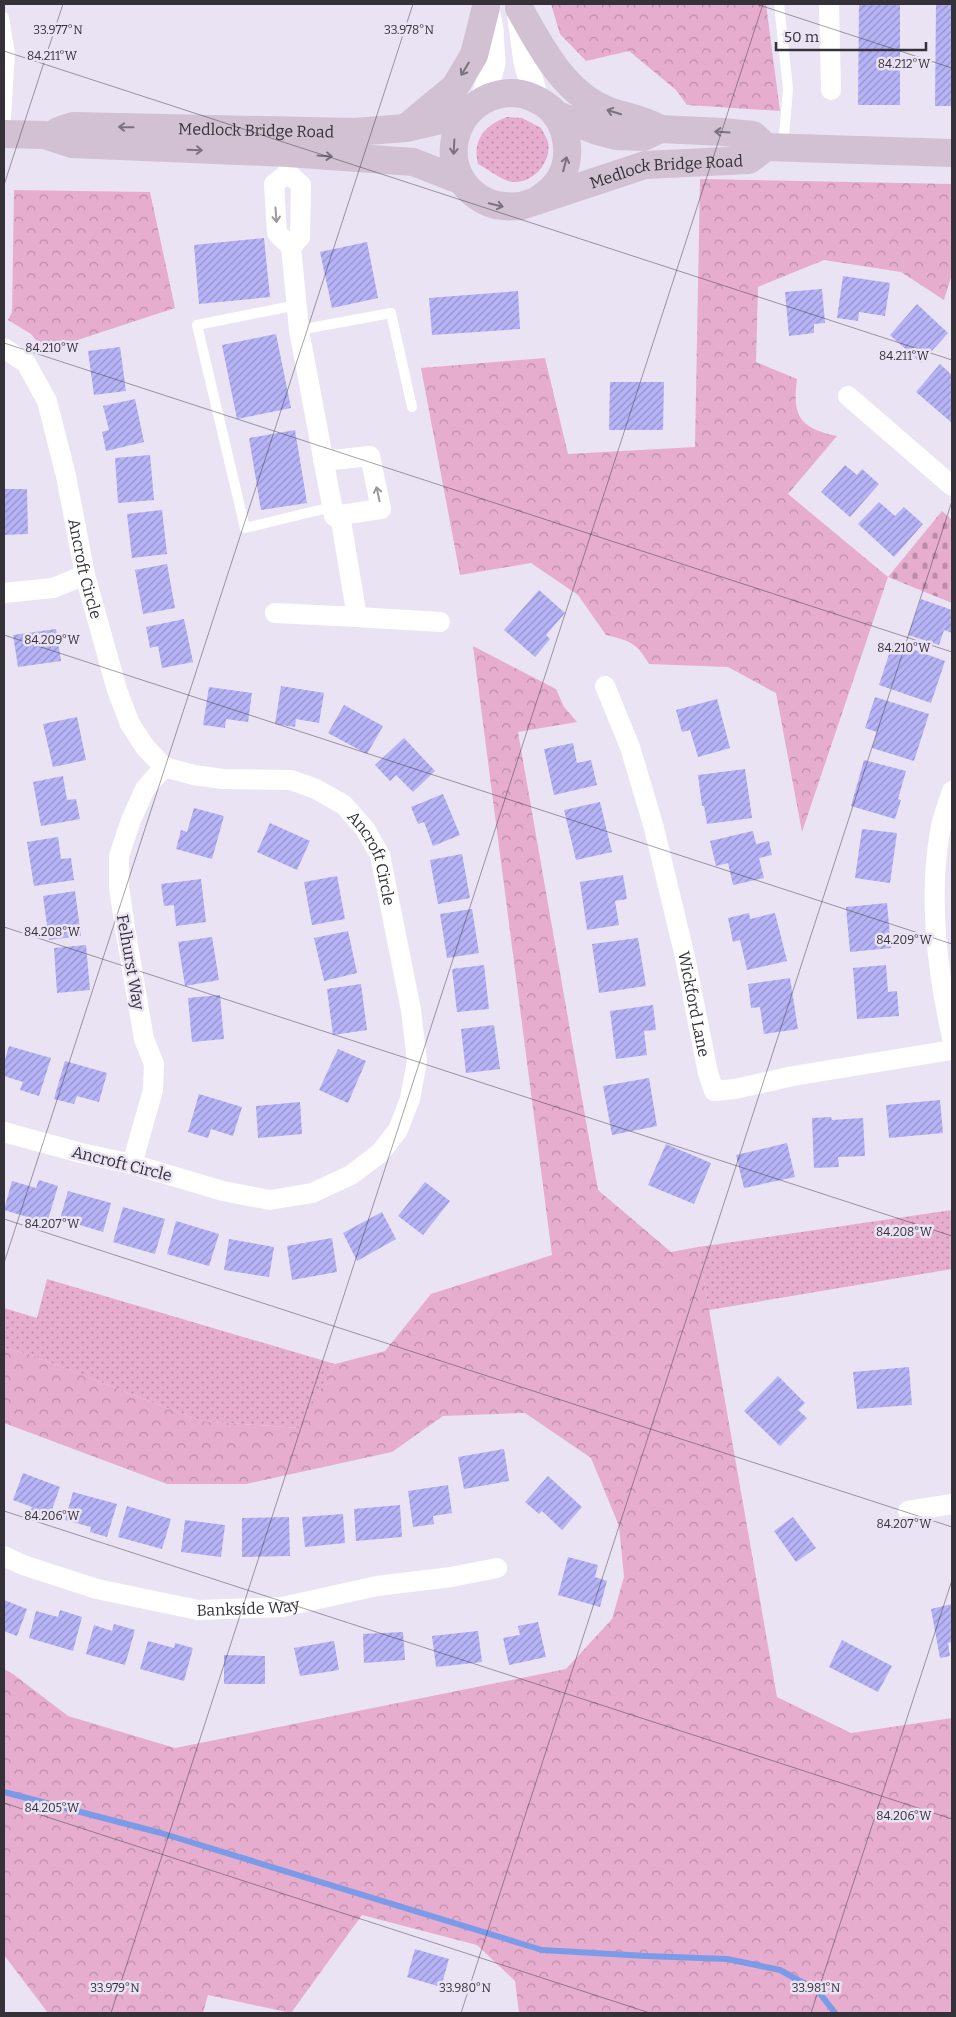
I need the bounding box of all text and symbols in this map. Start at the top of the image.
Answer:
scale bar [776,20,926,52]
text: 33.977°N [33,23,83,37]
text: 33.978°N [384,23,434,37]
text: 50 m [784,28,820,46]
text: 84.211°W [27,49,78,63]
text: 84.212°W [878,57,931,71]
one-way arrow [460,62,470,76]
one-way arrow [607,107,623,117]
street label: Medlock Bridge Road [178,119,335,142]
one-way arrow [119,122,135,132]
one-way arrow [715,128,731,137]
one-way arrow [450,139,459,155]
one-way arrow [186,145,202,155]
one-way arrow [317,151,333,160]
street label: Medlock Bridge Road [587,151,744,193]
one-way arrow [561,156,570,172]
one-way arrow [487,201,503,210]
one-way arrow [271,207,280,223]
text: 84.210°W [25,341,79,355]
text: 84.211°W [879,349,930,363]
one-way arrow [373,487,382,503]
street label: Ancroft Circle [64,517,106,621]
text: 84.209°W [24,633,80,647]
text: 84.210°W [877,641,931,655]
street label: Ancroft Circle [343,807,399,907]
street label: Felhurst Way [113,913,148,1012]
text: 84.208°W [24,925,81,939]
text: 84.209°W [876,933,932,947]
street label: Wickford Lane [674,950,714,1059]
street label: Ancroft Circle [70,1142,174,1185]
text: 84.207°W [24,1217,80,1231]
text: 84.208°W [876,1225,933,1239]
text: 84.206°W [24,1509,80,1523]
text: 84.207°W [876,1517,932,1531]
street label: Bankside Way [196,1594,302,1620]
text: 84.205°W [25,1801,80,1815]
text: 84.206°W [876,1809,932,1823]
text: 33.979°N [90,1981,140,1995]
text: 33.980°N [439,1981,491,1995]
text: 33.981°N [792,1981,841,1995]

